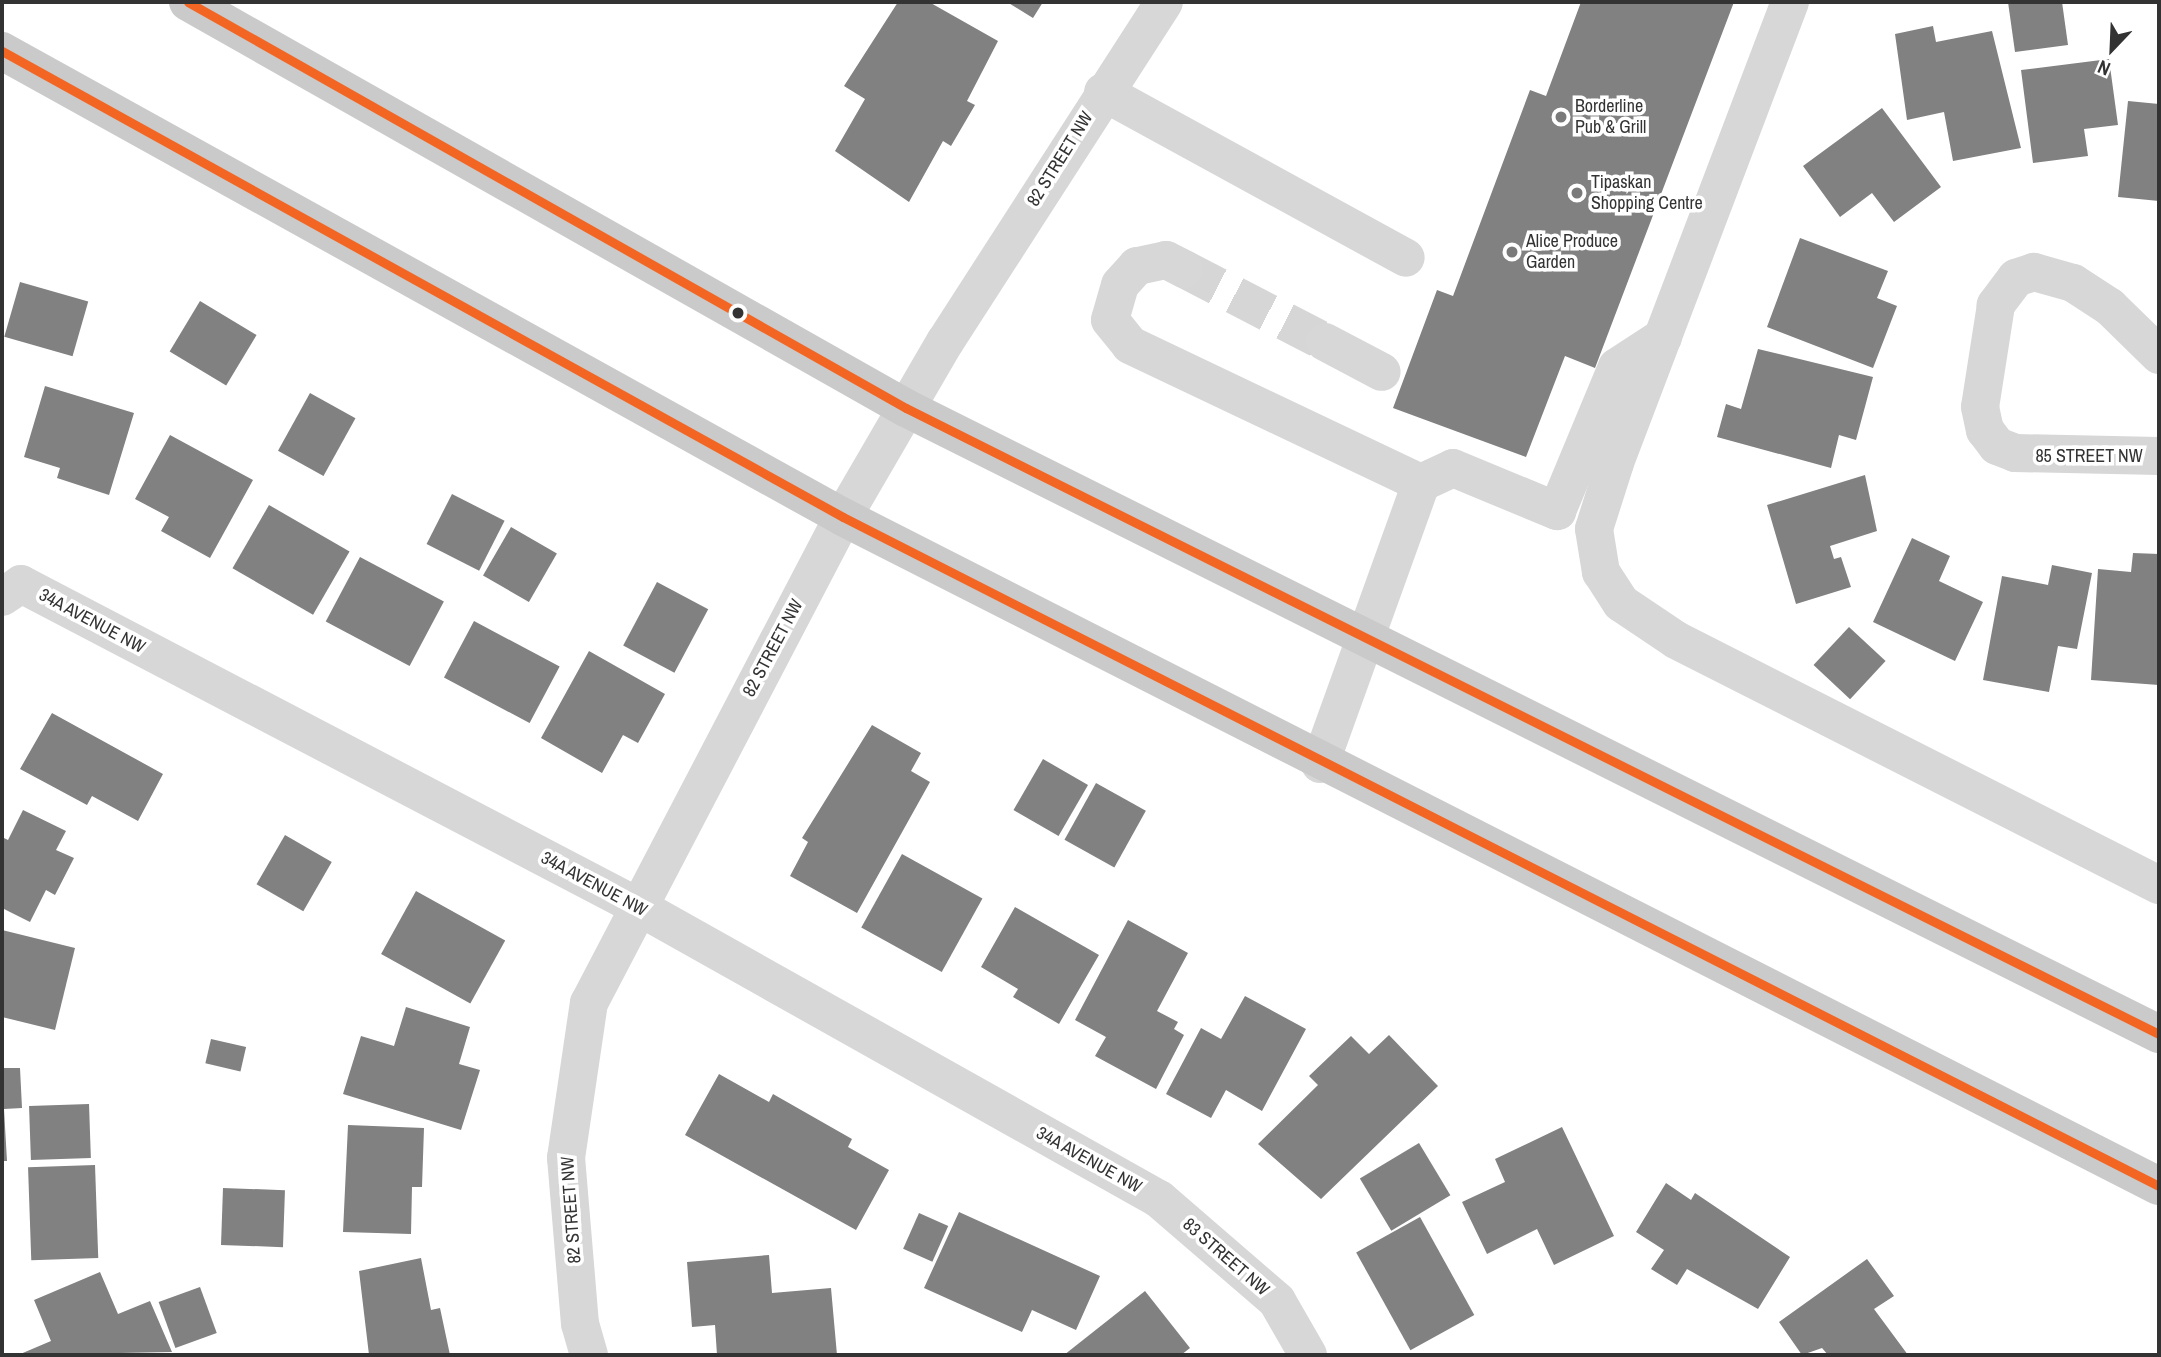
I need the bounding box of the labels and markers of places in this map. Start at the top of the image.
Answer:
place label: Borderline Pub & Grill [1575,96,1646,138]
marker: Borderline Pub & Grill [1553,109,1569,125]
place label: Tipaskan Shopping Centre [1591,172,1703,214]
marker: Tipaskan Shopping Centre [1569,185,1585,201]
place label: Alice Produce Garden [1526,231,1618,274]
marker: Alice Produce Garden [1504,244,1520,260]
unlabelled marker [731,306,745,320]

